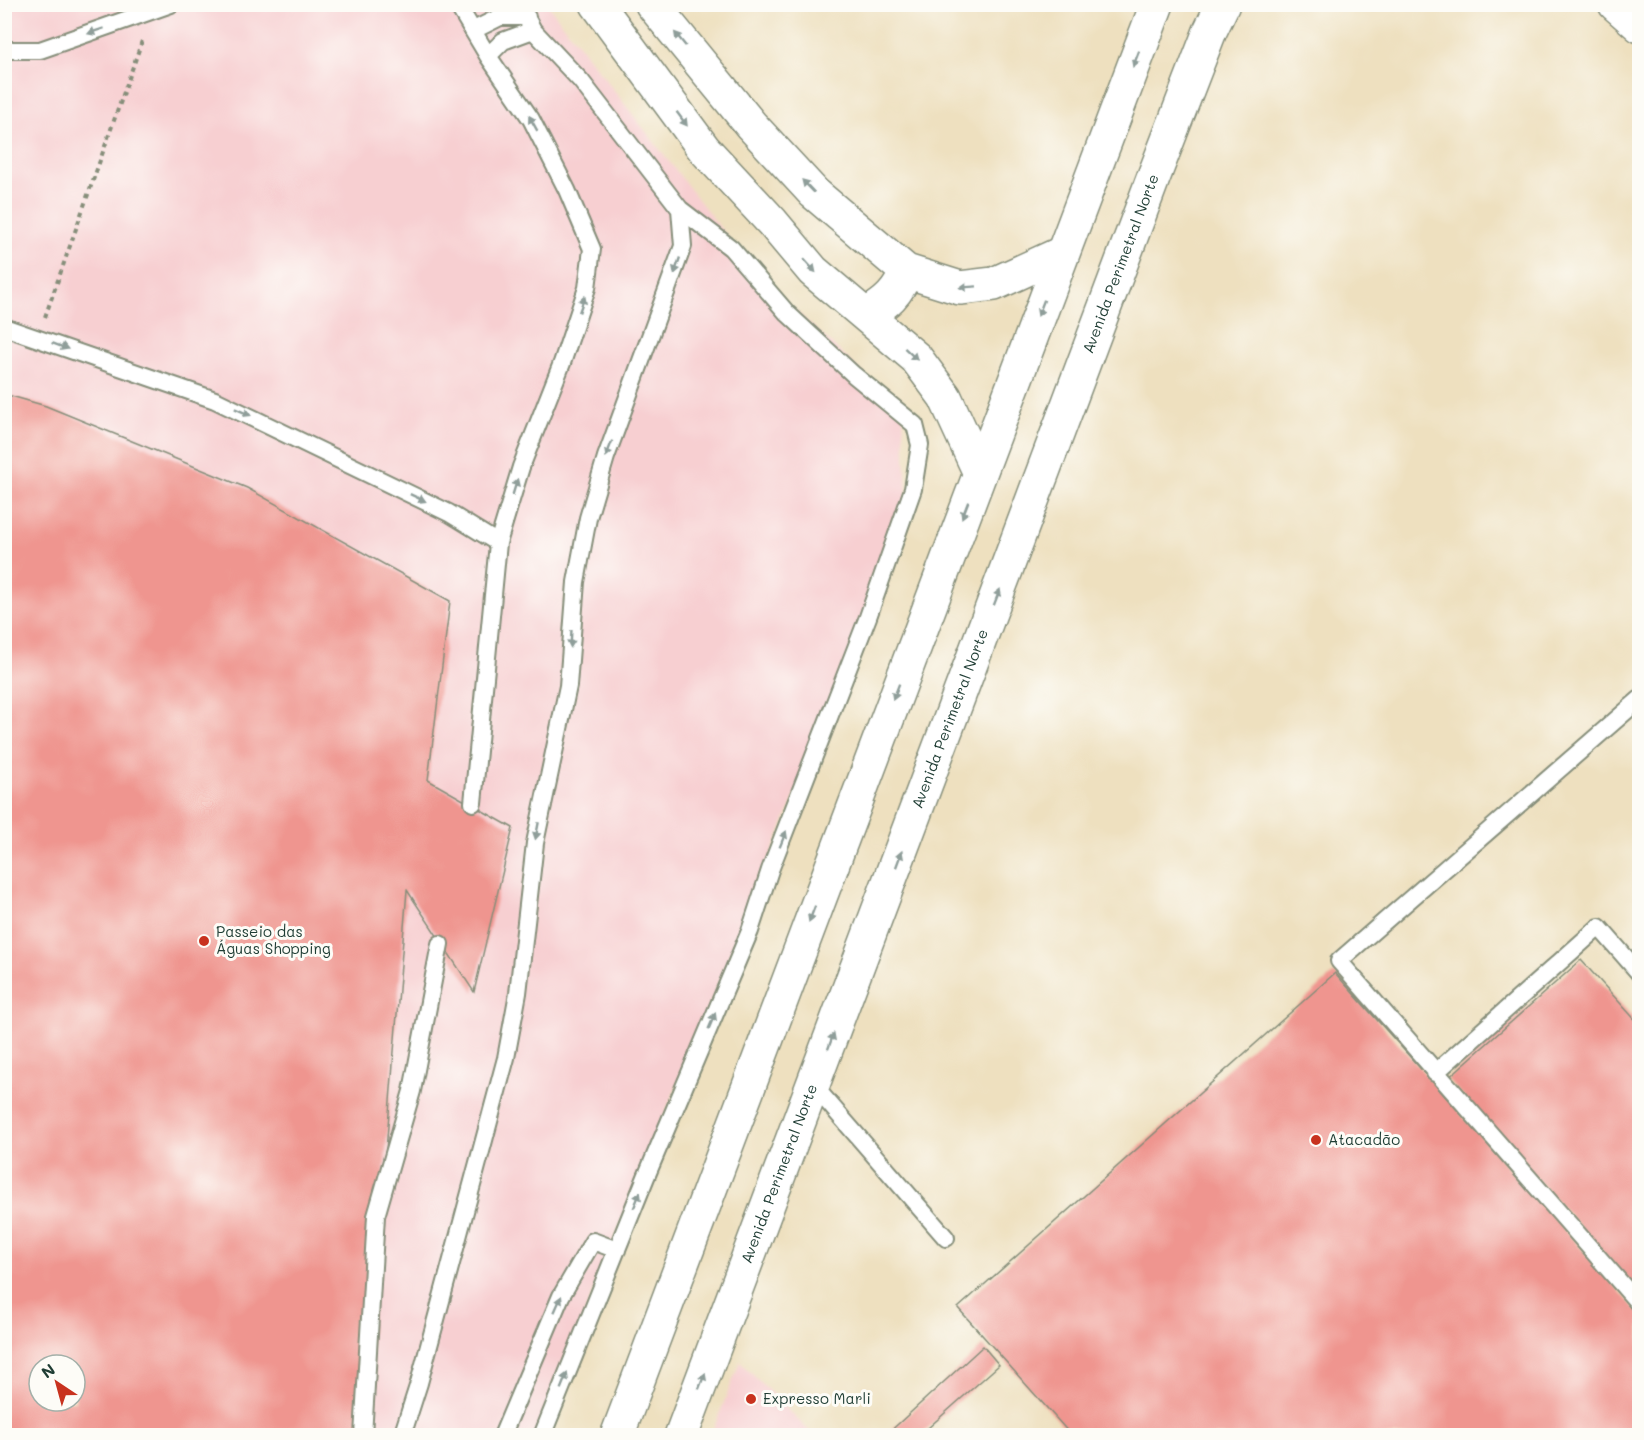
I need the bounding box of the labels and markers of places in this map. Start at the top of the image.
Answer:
place label: Passeio das Águas Shopping [216,921,331,958]
marker: Passeio das Águas Shopping [197,934,211,948]
place label: Atacadão [1328,1129,1400,1149]
marker: Atacadão [1309,1133,1323,1147]
place label: Expresso Marli [763,1388,871,1408]
marker: Expresso Marli [744,1392,758,1406]

